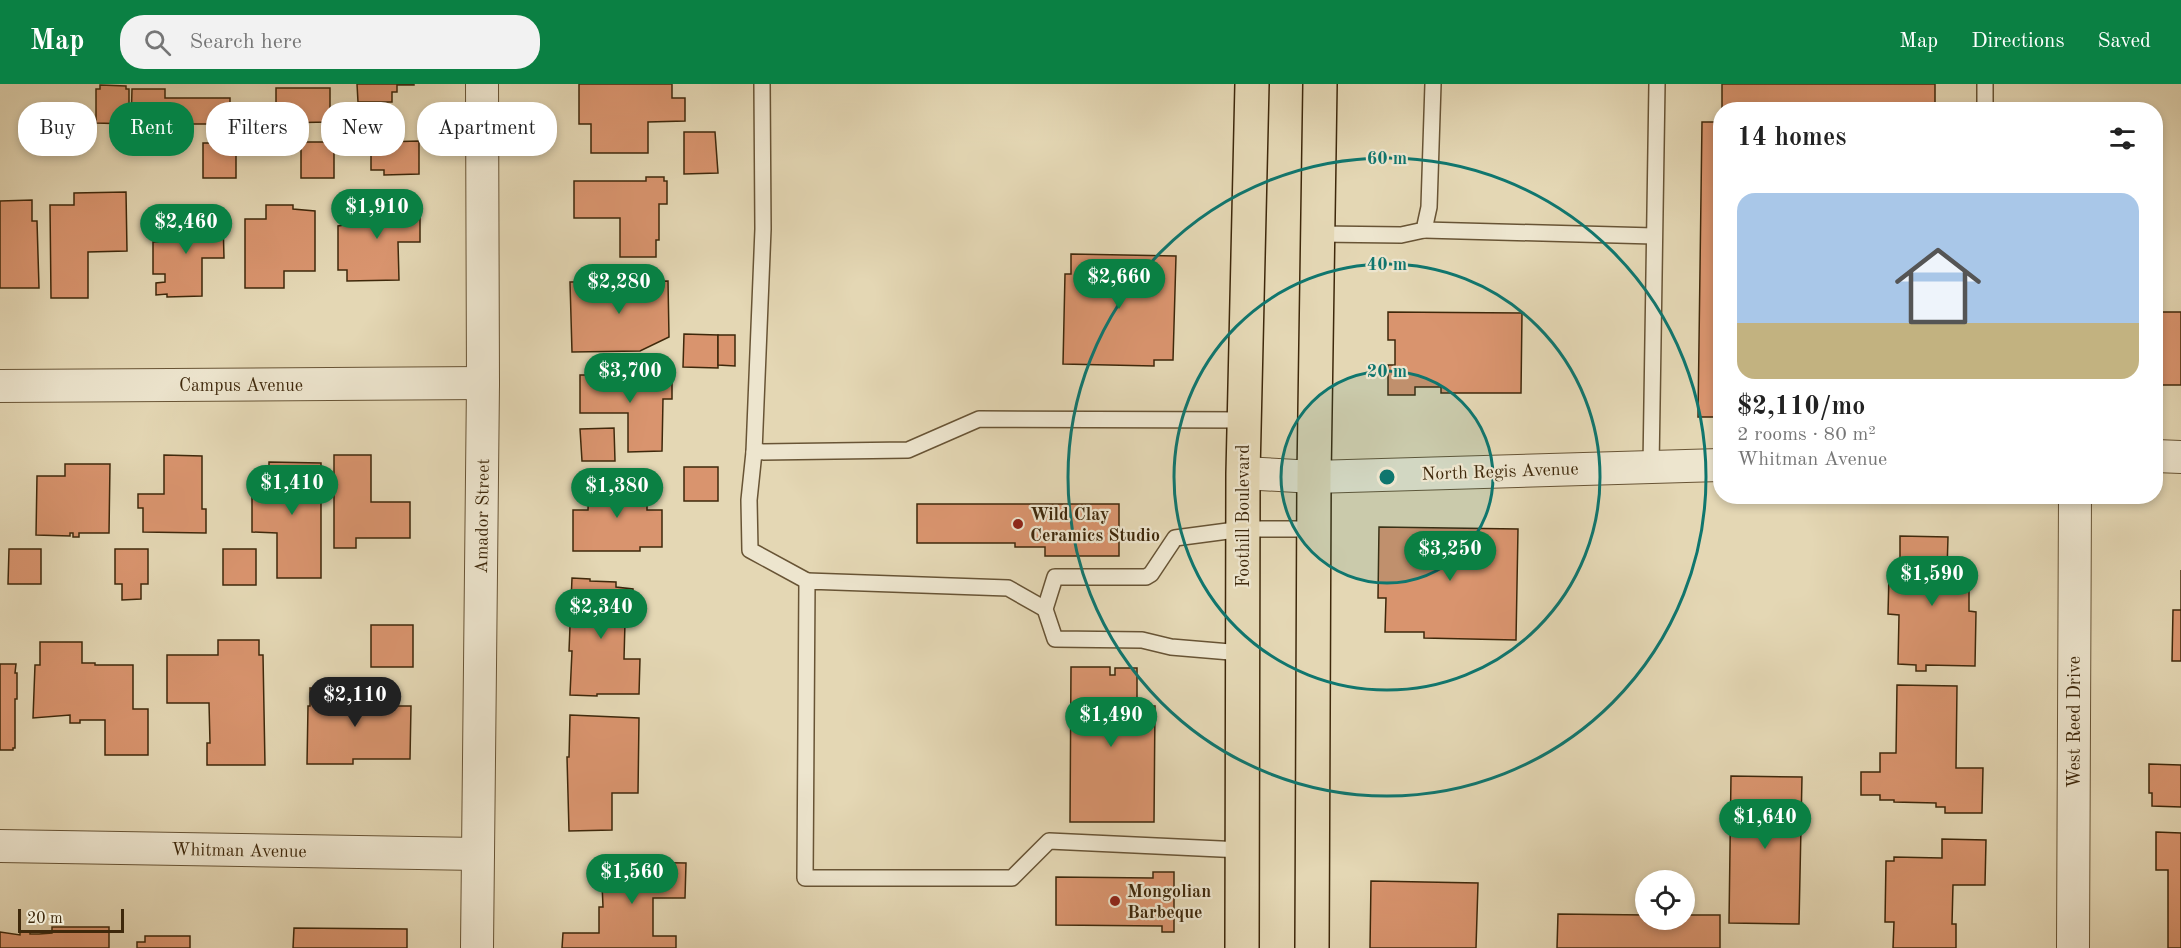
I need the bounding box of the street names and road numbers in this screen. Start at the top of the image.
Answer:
street label: Campus Avenue [179,377,303,395]
street label: Foothill Boulevard [1235,444,1253,588]
street label: Amador Street [473,458,493,574]
street label: North Regis Avenue [1421,460,1579,484]
street label: West Reed Drive [2066,656,2084,788]
street label: Whitman Avenue [171,841,307,861]

